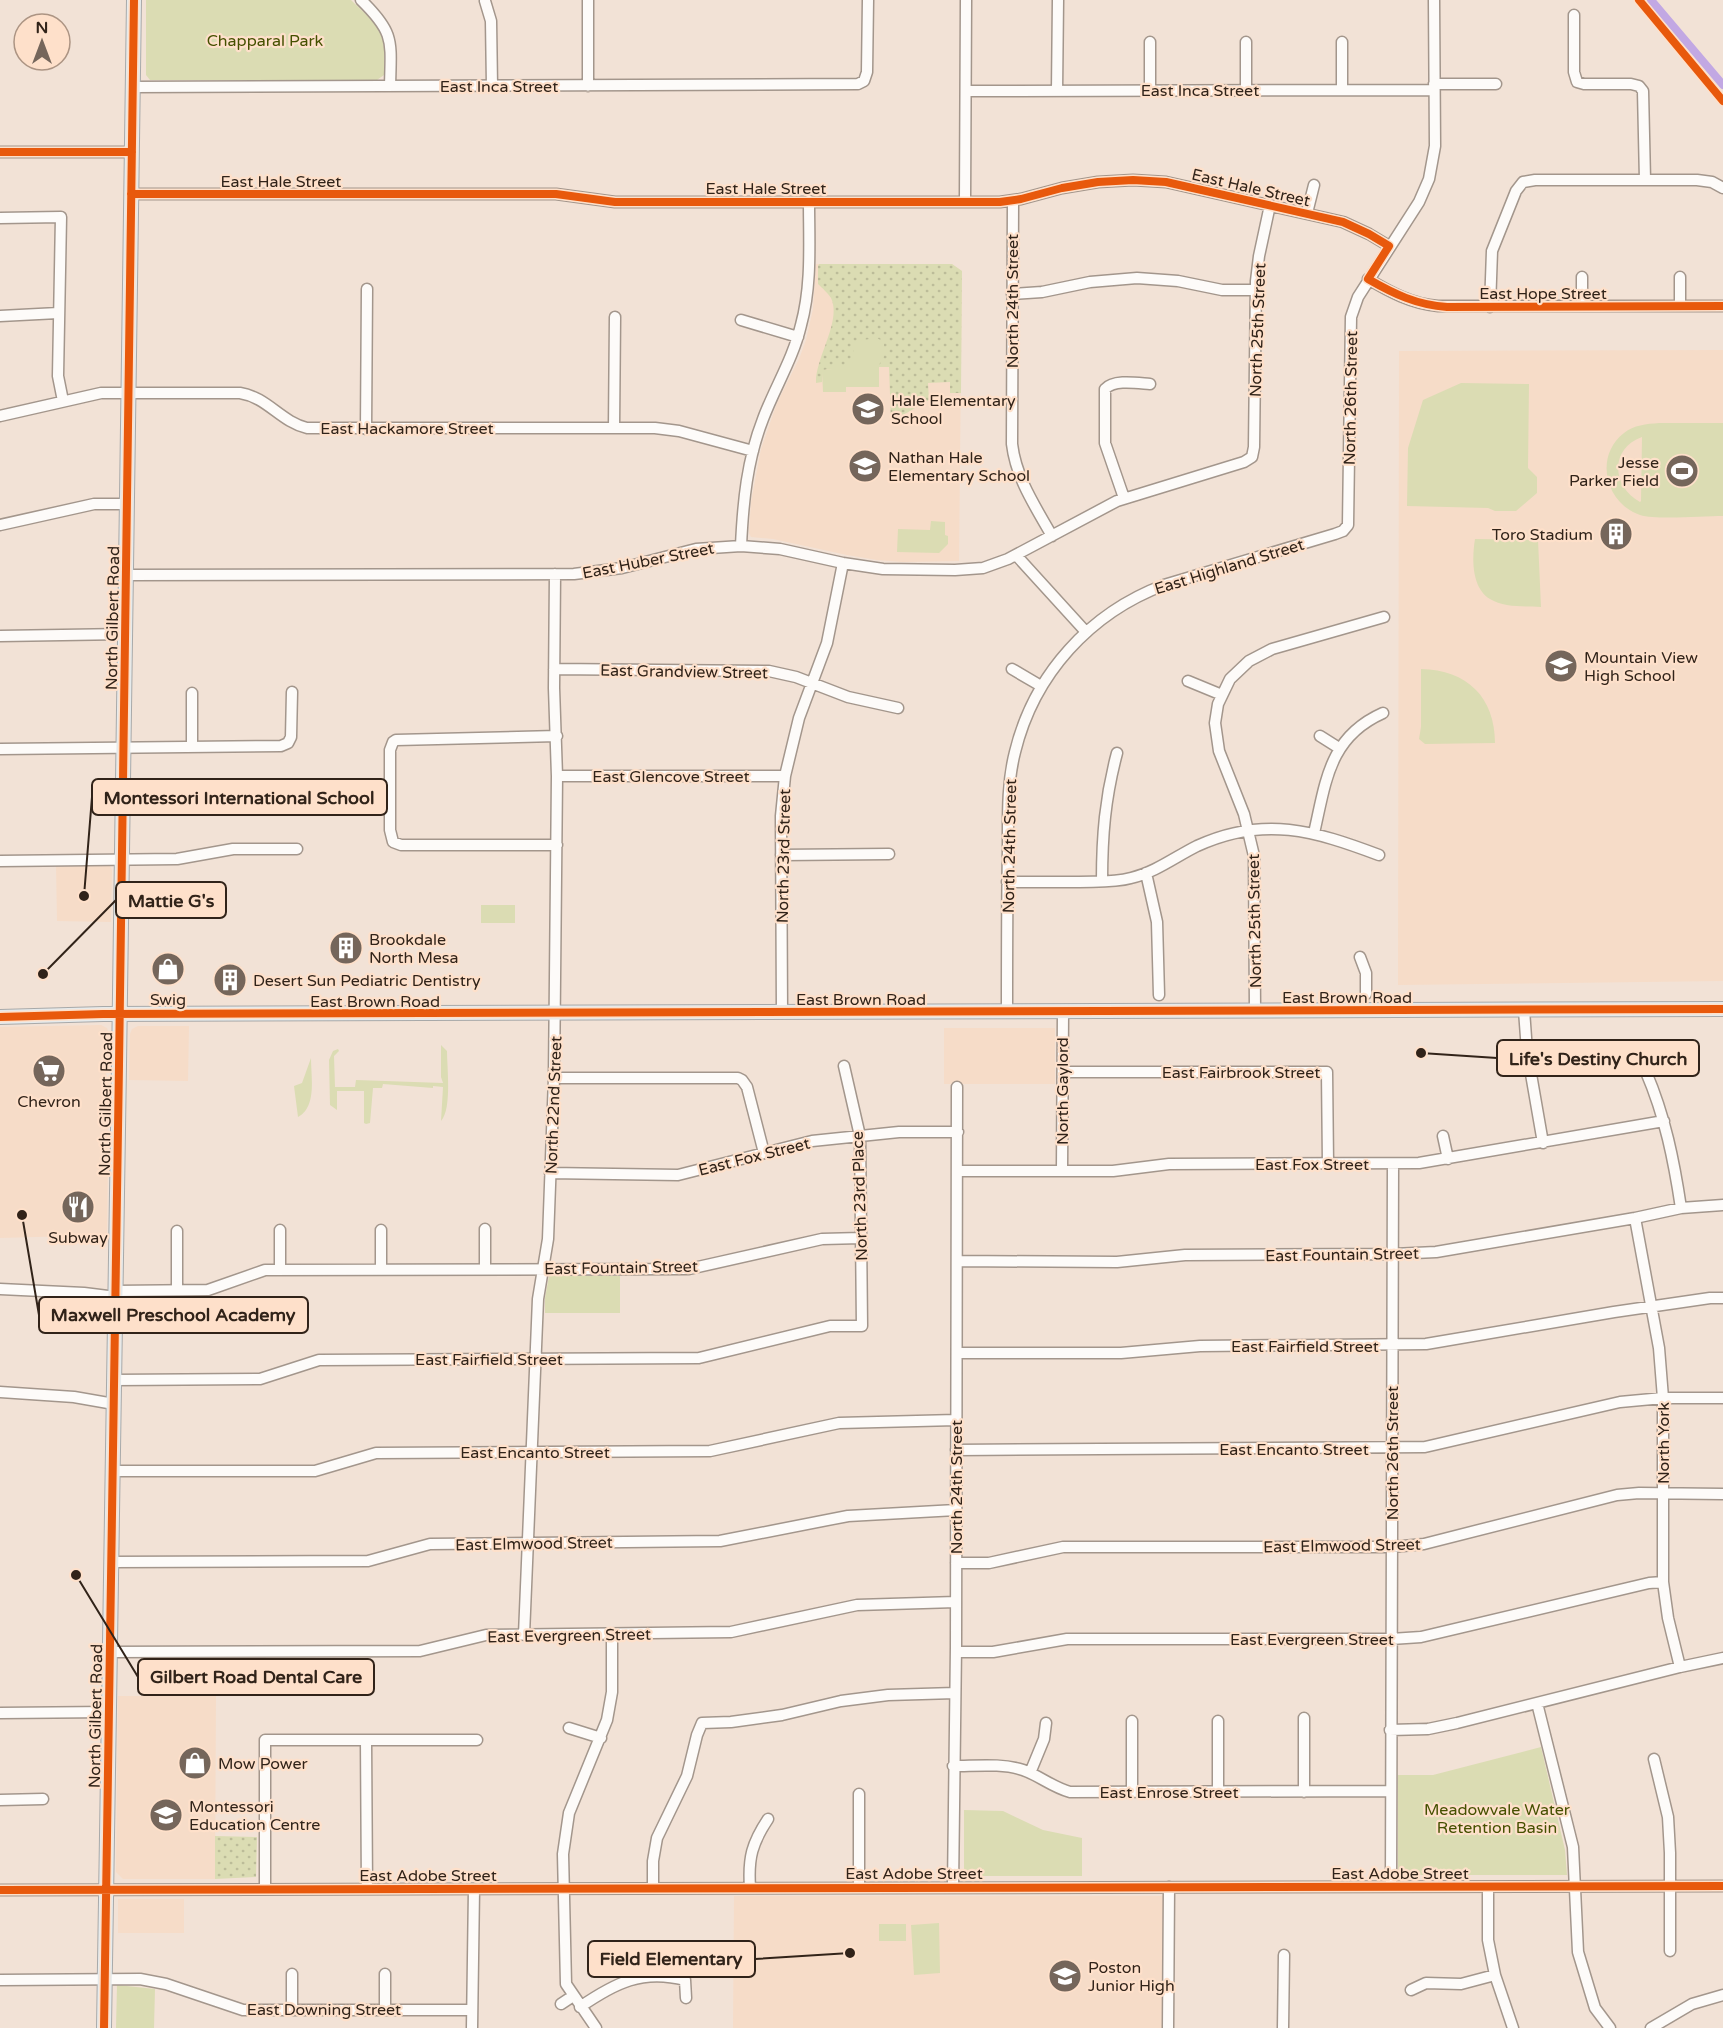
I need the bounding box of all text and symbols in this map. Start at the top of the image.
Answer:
north arrow [12,12,72,72]
text: N [36,18,48,38]
park label: Chapparal Park [207,31,324,51]
street label: East Inca Street [440,77,558,97]
street label: East Inca Street [1141,81,1259,101]
street label: East Hale Street [1190,165,1312,211]
street label: East Hale Street [221,172,341,192]
street label: East Hale Street [706,179,826,199]
street label: North 24th Street [1003,234,1023,368]
street label: North 25th Street [1246,263,1270,398]
street label: East Hope Street [1479,284,1607,304]
street label: North 26th Street [1340,331,1362,465]
school or university icon: Hale Elementary School [850,391,886,427]
place label: Hale Elementary School [891,391,1016,429]
street label: East Hackamore Street [320,419,494,439]
school or university icon: Nathan Hale Elementary School [847,448,883,484]
place label: Nathan Hale Elementary School [888,448,1030,486]
place label: Jesse Parker Field [1569,453,1659,491]
sports icon: Jesse Parker Field [1664,453,1700,489]
building icon: Toro Stadium [1598,516,1634,552]
place label: Toro Stadium [1492,525,1593,545]
street label: East Highland Street [1152,535,1307,599]
street label: East Huber Street [581,538,716,584]
street label: North Gilbert Road [102,546,124,690]
school or university icon: Mountain View High School [1543,648,1579,684]
place label: Mountain View High School [1584,648,1698,686]
street label: East Grandview Street [600,661,768,683]
street label: East Glencove Street [592,767,750,787]
callout: Montessori International School [92,779,387,815]
street label: North 24th Street [999,779,1021,913]
text: Montessori International School [104,787,375,809]
street label: North 23rd Street [773,789,795,923]
street label: North 25th Street [1244,854,1266,988]
callout: Mattie G's [116,882,226,918]
text: Mattie G's [128,890,215,912]
building icon: Brookdale North Mesa [328,930,364,966]
place label: Brookdale North Mesa [369,930,458,968]
shop icon: Swig [150,951,186,987]
building icon: Desert Sun Pediatric Dentistry [212,962,248,998]
place label: Desert Sun Pediatric Dentistry [253,971,481,991]
street label: East Brown Road [1282,988,1412,1008]
place label: Swig [150,990,186,1010]
street label: East Brown Road [796,990,926,1010]
street label: East Brown Road [310,992,440,1012]
street label: North Gilbert Road [95,1032,117,1176]
street label: North 22nd Street [542,1036,566,1175]
street label: North Gaylord [1053,1037,1073,1145]
callout: Life's Destiny Church [1497,1040,1699,1076]
text: Life's Destiny Church [1509,1048,1687,1070]
supermarket icon: Chevron [31,1053,67,1089]
street label: East Fairbrook Street [1162,1063,1320,1083]
place label: Chevron [17,1092,81,1112]
street label: North 23rd Place [848,1131,872,1261]
street label: East Fox Street [696,1133,812,1180]
street label: East Fox Street [1255,1155,1369,1175]
restaurant icon: Subway [60,1189,96,1225]
place label: Subway [48,1228,108,1248]
street label: East Fountain Street [1265,1244,1419,1266]
street label: East Fountain Street [544,1257,698,1279]
callout: Maxwell Preschool Academy [39,1297,308,1333]
text: Maxwell Preschool Academy [51,1304,296,1326]
street label: East Fairfield Street [1231,1337,1379,1357]
street label: East Fairfield Street [415,1350,563,1370]
street label: North 26th Street [1383,1386,1403,1520]
street label: North York [1654,1402,1674,1484]
street label: North 24th Street [947,1420,967,1554]
street label: East Encanto Street [1219,1440,1369,1460]
street label: East Encanto Street [460,1443,610,1463]
street label: East Elmwood Street [455,1533,613,1555]
street label: East Elmwood Street [1263,1535,1421,1557]
street label: East Evergreen Street [487,1625,651,1647]
street label: East Evergreen Street [1230,1630,1394,1650]
street label: North Gilbert Road [85,1644,107,1788]
callout: Gilbert Road Dental Care [138,1659,374,1695]
text: Gilbert Road Dental Care [150,1666,362,1688]
shop icon: Mow Power [177,1745,213,1781]
place label: Mow Power [218,1754,308,1774]
street label: East Enrose Street [1099,1783,1239,1803]
school or university icon: Montessori Education Centre [148,1797,184,1833]
place label: Montessori Education Centre [189,1797,320,1835]
park label: Meadowvale Water Retention Basin [1424,1800,1571,1838]
street label: East Adobe Street [845,1864,983,1884]
street label: East Adobe Street [1331,1864,1469,1884]
street label: East Adobe Street [359,1866,497,1886]
callout: Field Elementary [588,1941,755,1977]
text: Field Elementary [599,1948,743,1970]
school or university icon: Poston Junior High [1047,1958,1083,1994]
place label: Poston Junior High [1088,1958,1175,1996]
street label: East Downing Street [247,2000,401,2020]

